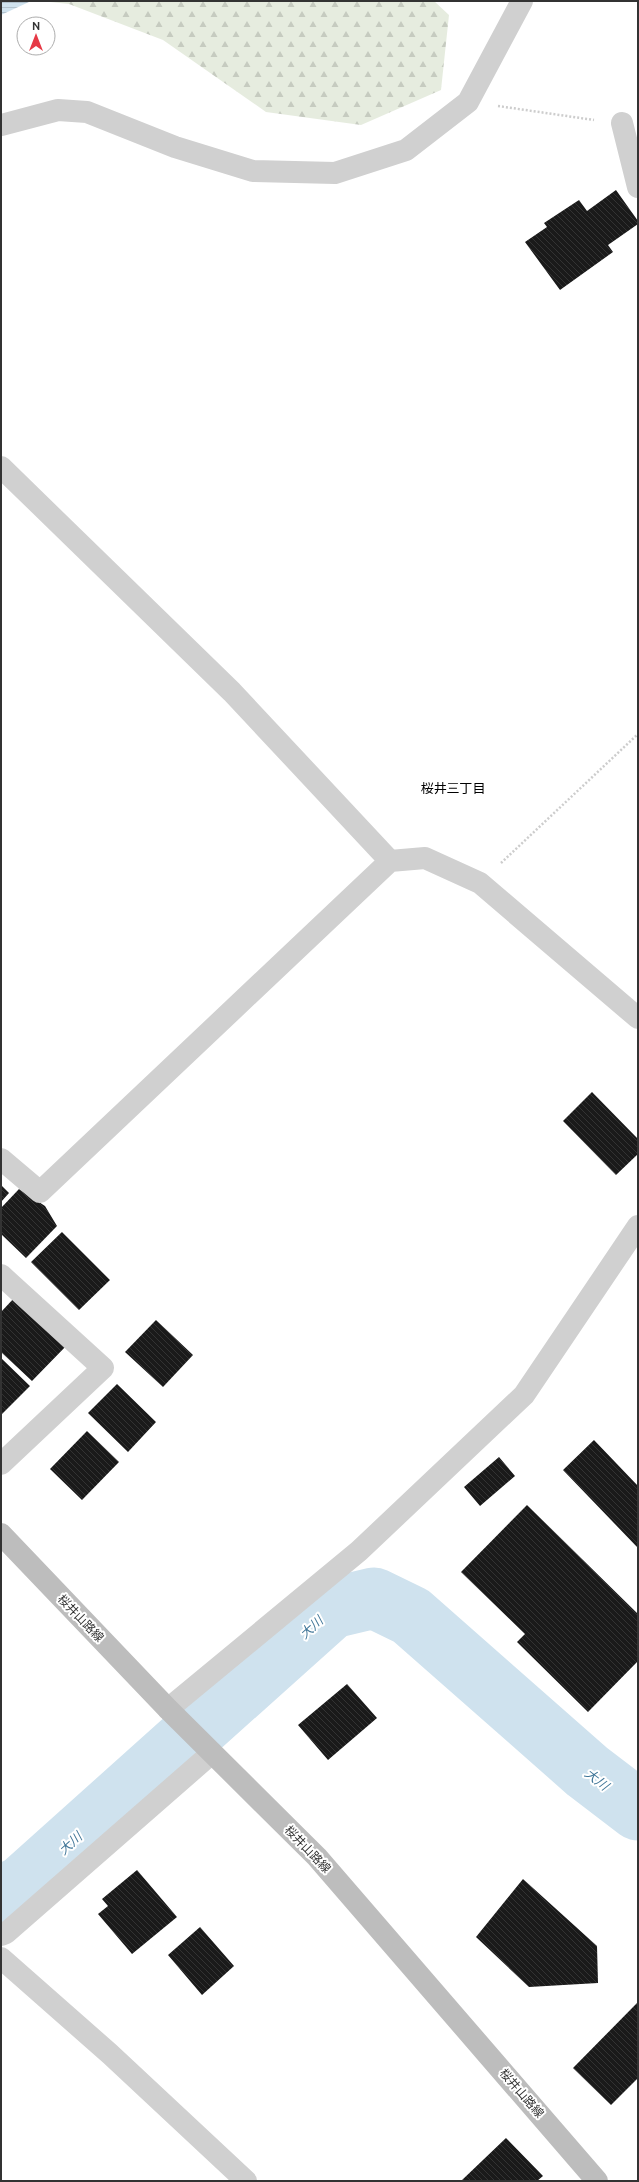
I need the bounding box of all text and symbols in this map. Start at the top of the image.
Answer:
north arrow [16,16,56,56]
text: N [32,20,40,32]
district label: 桜井三丁目 [420,781,486,795]
street label: 桜井山路線 [55,1592,107,1644]
water label: 大川 [297,1612,327,1641]
water label: 大川 [582,1765,613,1794]
street label: 桜井山路線 [282,1823,334,1875]
water label: 大川 [56,1828,86,1857]
street label: 桜井山路線 [497,2066,547,2120]

